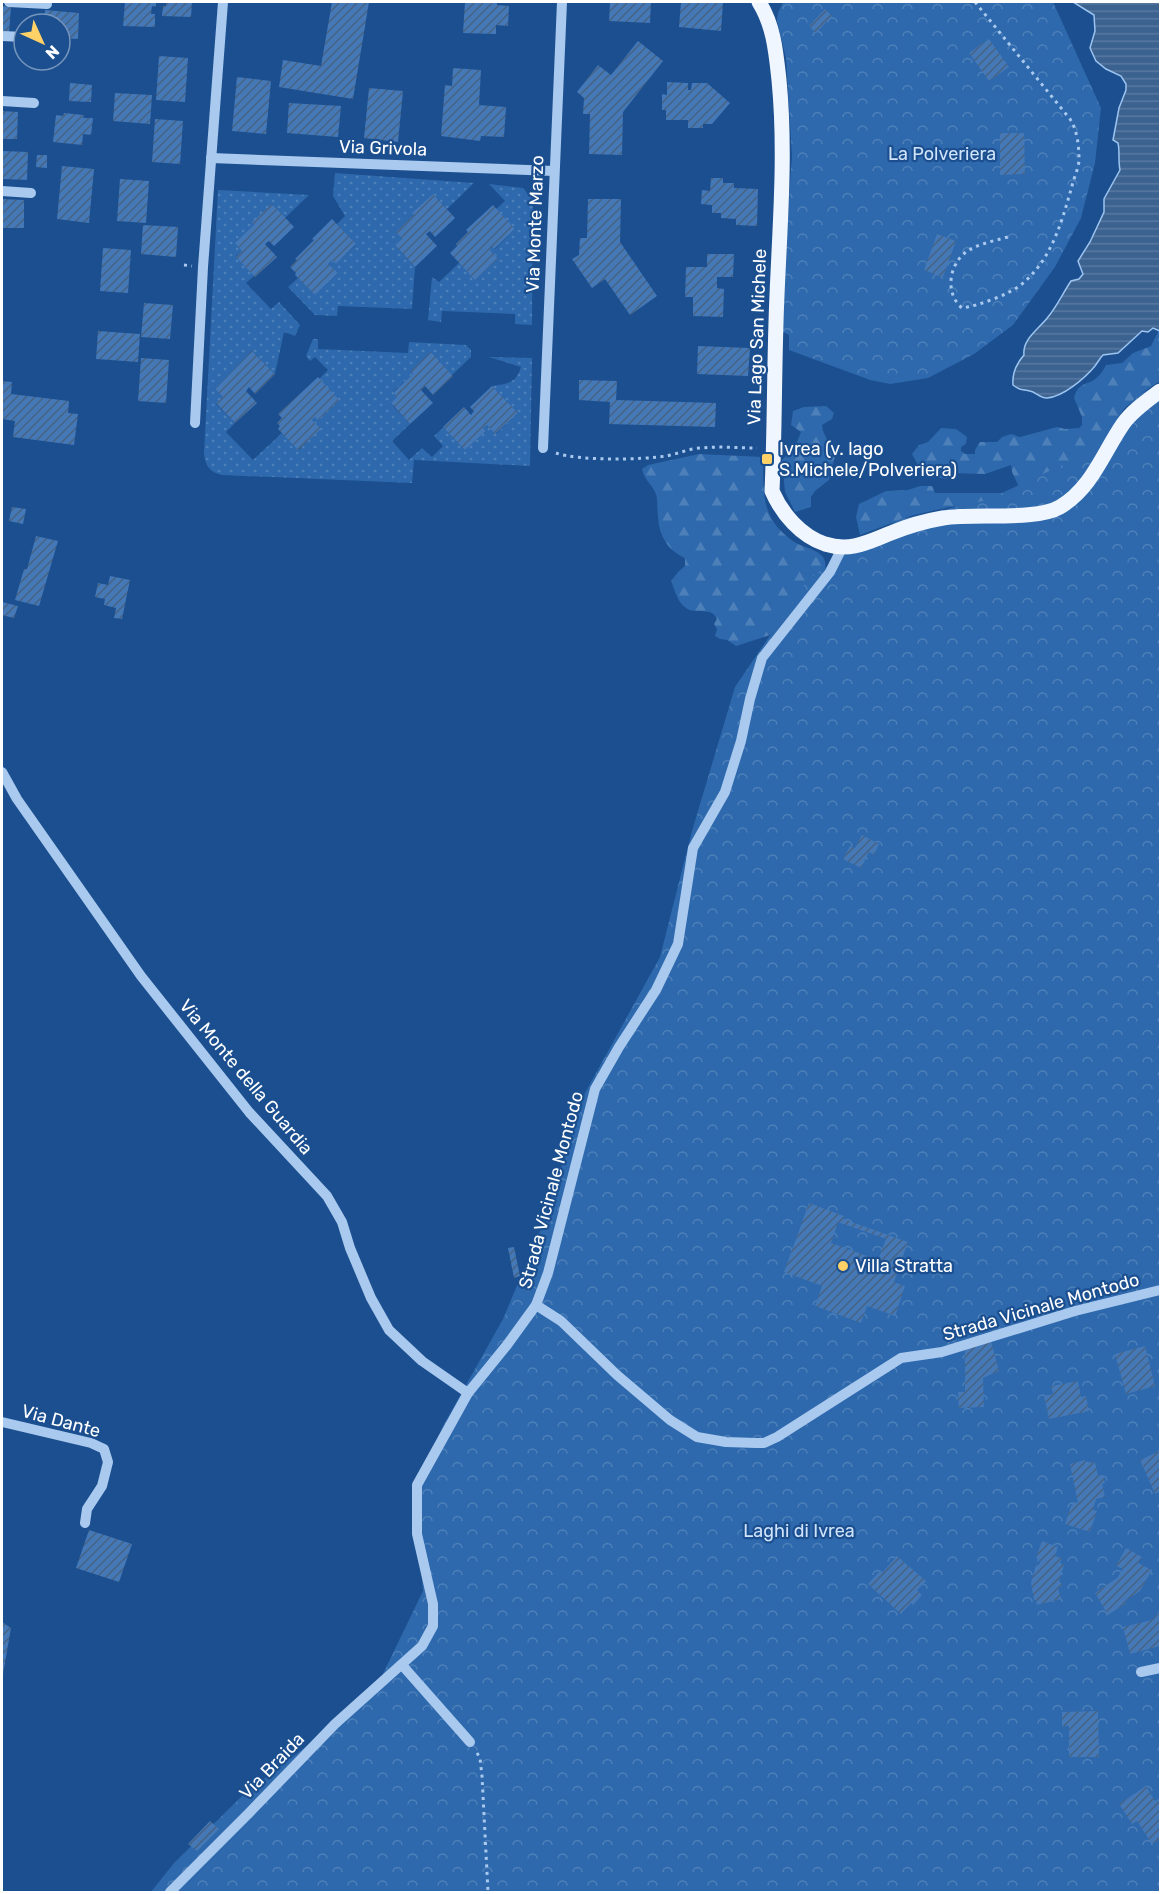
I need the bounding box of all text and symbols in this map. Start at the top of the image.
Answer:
north arrow [12,12,72,72]
text: N [41,41,63,63]
street label: Via Grivola [339,135,427,161]
park label: La Polveriera [888,143,996,165]
street label: Via Monte Marzo [522,155,548,293]
street label: Via Lago San Michele [743,248,771,426]
place label: Ivrea (v. lago S.Michele/Polveriera) [779,438,957,481]
marker: Ivrea (v. lago S.Michele/Polveriera) [760,452,774,466]
street label: Via Monte della Guardia [175,995,317,1159]
street label: Strada Vicinale Montodo [514,1089,588,1291]
place label: Villa Stratta [855,1255,953,1277]
marker: Villa Stratta [836,1259,850,1273]
street label: Strada Vicinale Montodo [940,1268,1142,1346]
street label: Via Dante [19,1400,103,1442]
park label: Laghi di Ivrea [743,1520,855,1542]
street label: Via Braida [235,1728,309,1804]

